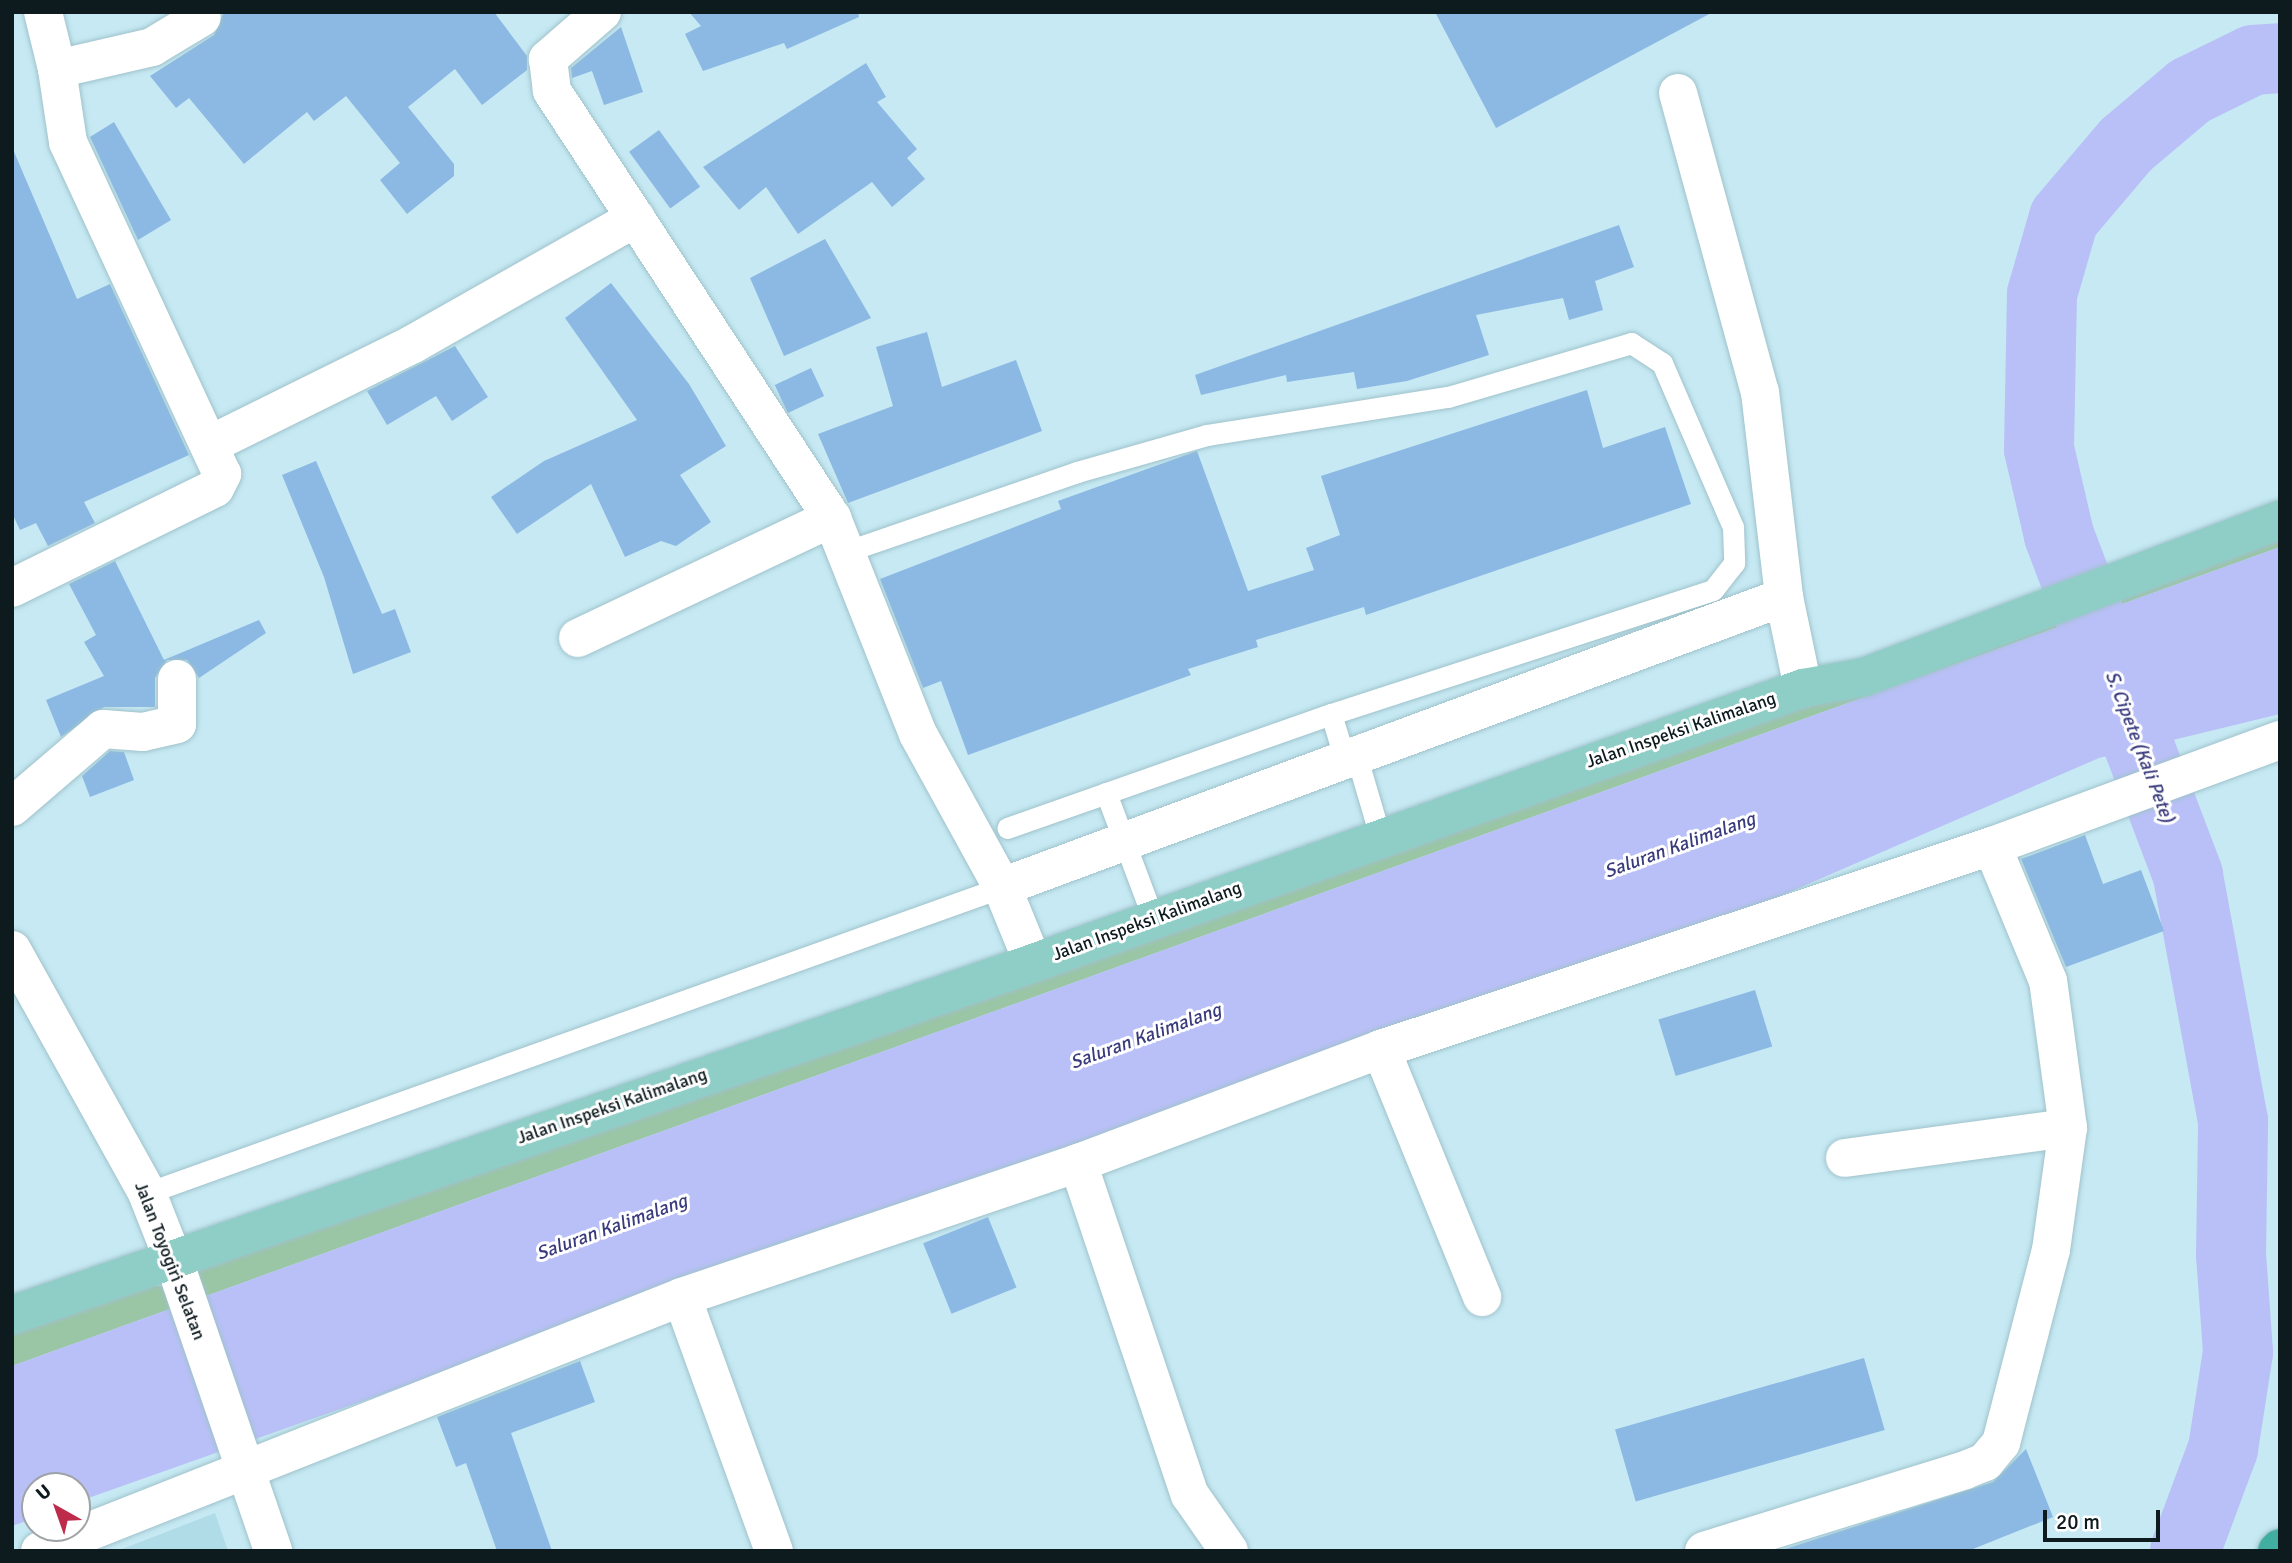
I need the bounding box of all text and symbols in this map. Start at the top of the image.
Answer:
water label: S. Cipete (Kali Pete) [2100,668,2178,826]
street label: Jalan Inspeksi Kalimalang [1583,687,1779,773]
water label: Saluran Kalimalang [1601,808,1759,884]
street label: Jalan Inspeksi Kalimalang [1050,877,1244,965]
water label: Saluran Kalimalang [1067,999,1225,1075]
street label: Jalan Inspeksi Kalimalang [514,1063,710,1149]
street label: Jalan Toyogiri Selatan [130,1179,210,1343]
water label: Saluran Kalimalang [533,1190,691,1266]
north arrow [21,1472,91,1542]
text: U [31,1479,56,1506]
scale bar [2047,1496,2164,1540]
text: 20 m [2056,1509,2100,1535]

